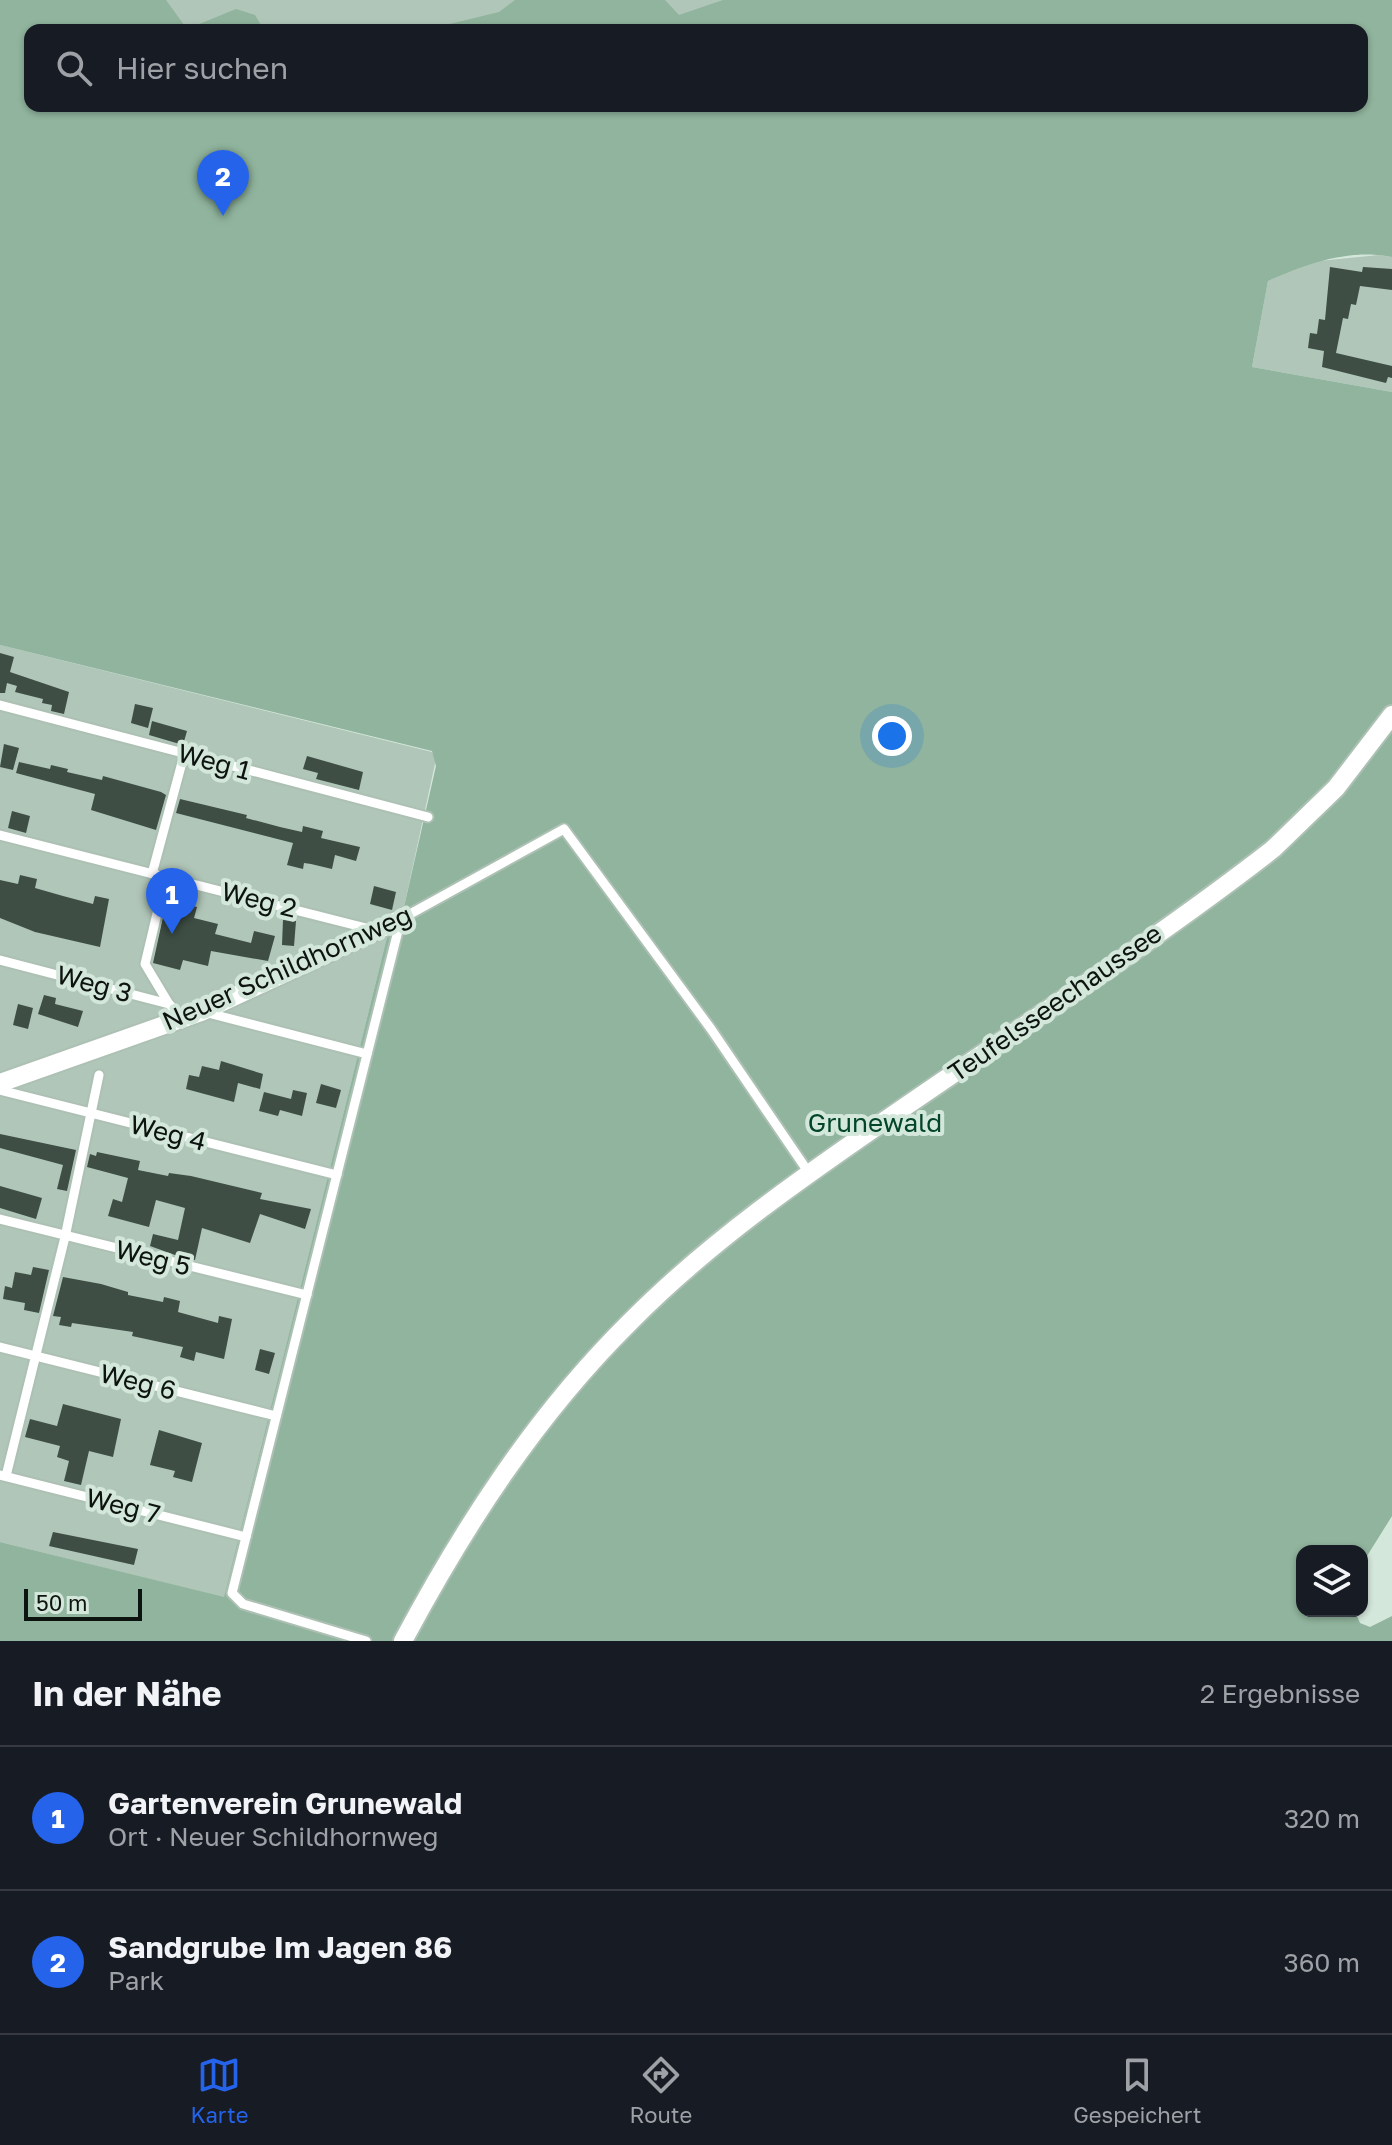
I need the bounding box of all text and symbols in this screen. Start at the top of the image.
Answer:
search box [24,24,1368,112]
icon: search [52,46,96,90]
text: Hier suchen [116,50,288,86]
pin: 2 [197,150,249,216]
your location [872,716,912,756]
street label: Weg 1 [174,737,254,786]
pin: 1 [146,868,198,934]
street label: Weg 2 [218,875,300,924]
street label: Neuer Schildhornweg [157,899,416,1037]
street label: Teufelsseechaussee [942,917,1167,1088]
street label: Weg 3 [53,959,135,1008]
park label: Grunewald [808,1107,942,1138]
street label: Weg 4 [127,1108,209,1157]
street label: Weg 5 [112,1233,194,1282]
street label: Weg 6 [97,1357,179,1406]
street label: Weg 7 [83,1481,163,1530]
map controls [1296,1545,1368,1617]
button: layers [1296,1545,1368,1617]
scale bar [24,1585,142,1621]
text: 50 m [36,1589,87,1616]
text: In der Nähe [32,1673,222,1713]
text: 2 Ergebnisse [1200,1678,1360,1709]
text: Gartenverein Grunewald [108,1785,462,1821]
text: 1 [51,1803,65,1834]
text: 320 m [1284,1803,1360,1834]
text: Ort · Neuer Schildhornweg [108,1821,439,1852]
text: Sandgrube Im Jagen 86 [108,1929,452,1965]
text: 2 [50,1947,66,1978]
text: 360 m [1283,1947,1360,1978]
text: Park [108,1965,164,1996]
tab: Karte [190,2053,248,2128]
tab: Route [629,2053,692,2128]
tab: Gespeichert [1073,2053,1201,2128]

